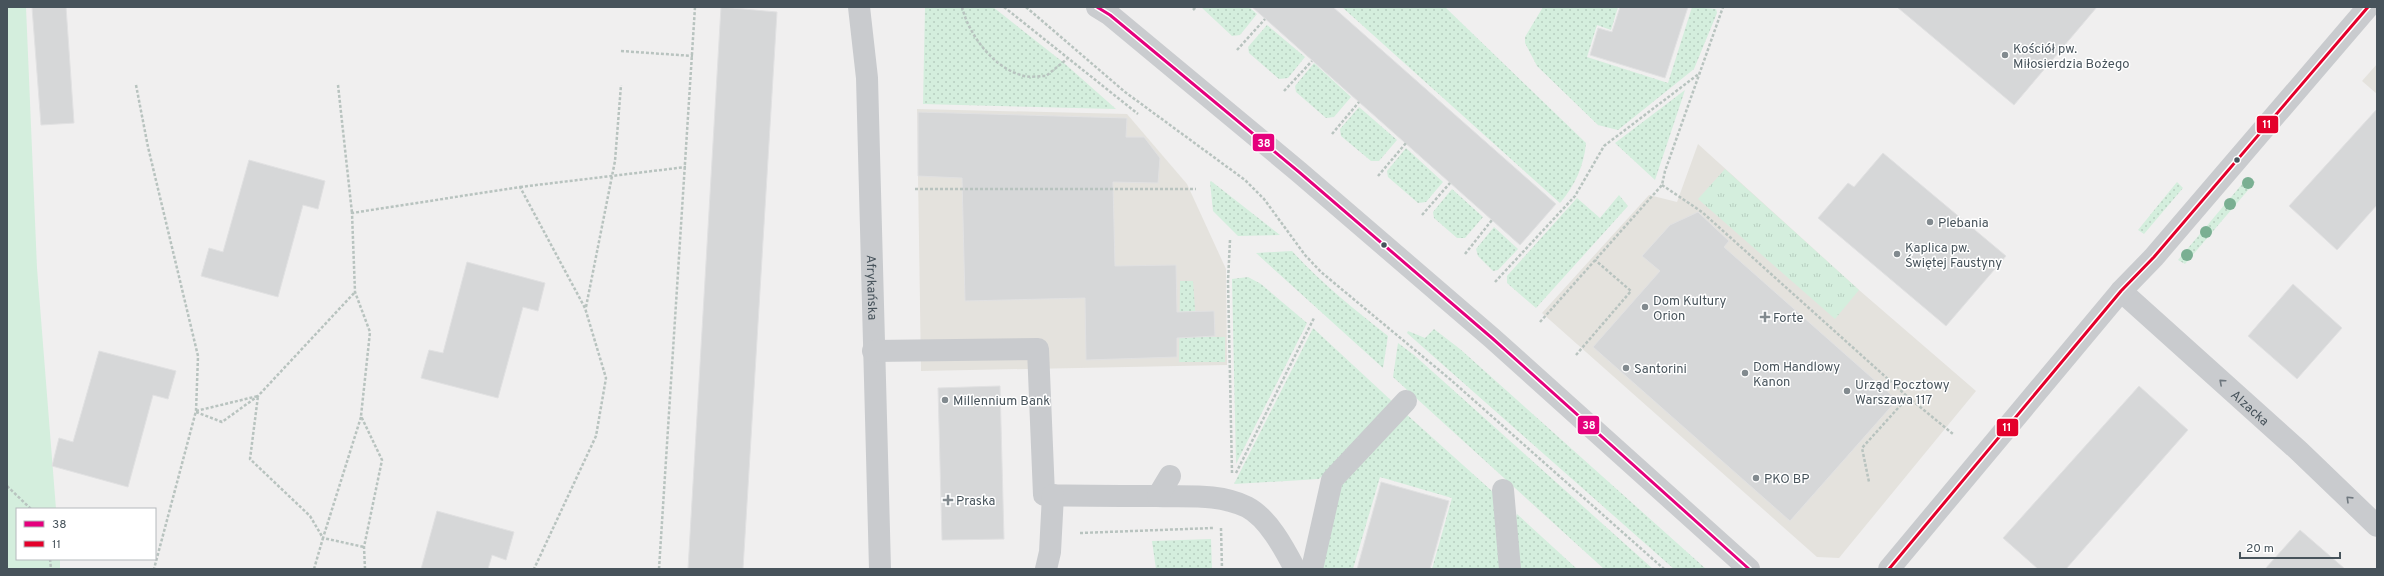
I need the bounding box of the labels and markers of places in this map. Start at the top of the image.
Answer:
place label: Kościół pw. Miłosierdzia Bożego [2013,42,2130,73]
marker: Kościół pw. Miłosierdzia Bożego [2000,50,2010,60]
unlabelled marker [2232,155,2242,165]
place label: Plebania [1938,216,1989,232]
marker: Plebania [1925,217,1935,227]
unlabelled marker [1379,240,1389,250]
place label: Kaplica pw. Świętej Faustyny [1905,241,2002,272]
marker: Kaplica pw. Świętej Faustyny [1892,249,1902,259]
place label: Dom Kultury Orion [1653,294,1726,325]
marker: Dom Kultury Orion [1640,302,1650,312]
place label: Forte [1773,311,1804,327]
marker: Forte [1760,312,1770,322]
place label: Dom Handlowy Kanon [1753,360,1840,391]
place label: Santorini [1634,362,1687,378]
marker: Santorini [1621,363,1631,373]
marker: Dom Handlowy Kanon [1740,368,1750,378]
place label: Urząd Pocztowy Warszawa 117 [1855,378,1950,409]
marker: Urząd Pocztowy Warszawa 117 [1842,386,1852,396]
place label: Millennium Bank [953,394,1050,410]
marker: Millennium Bank [940,395,950,405]
place label: PKO BP [1764,472,1809,488]
marker: PKO BP [1751,473,1761,483]
place label: Praska [956,494,995,510]
marker: Praska [943,495,953,505]

